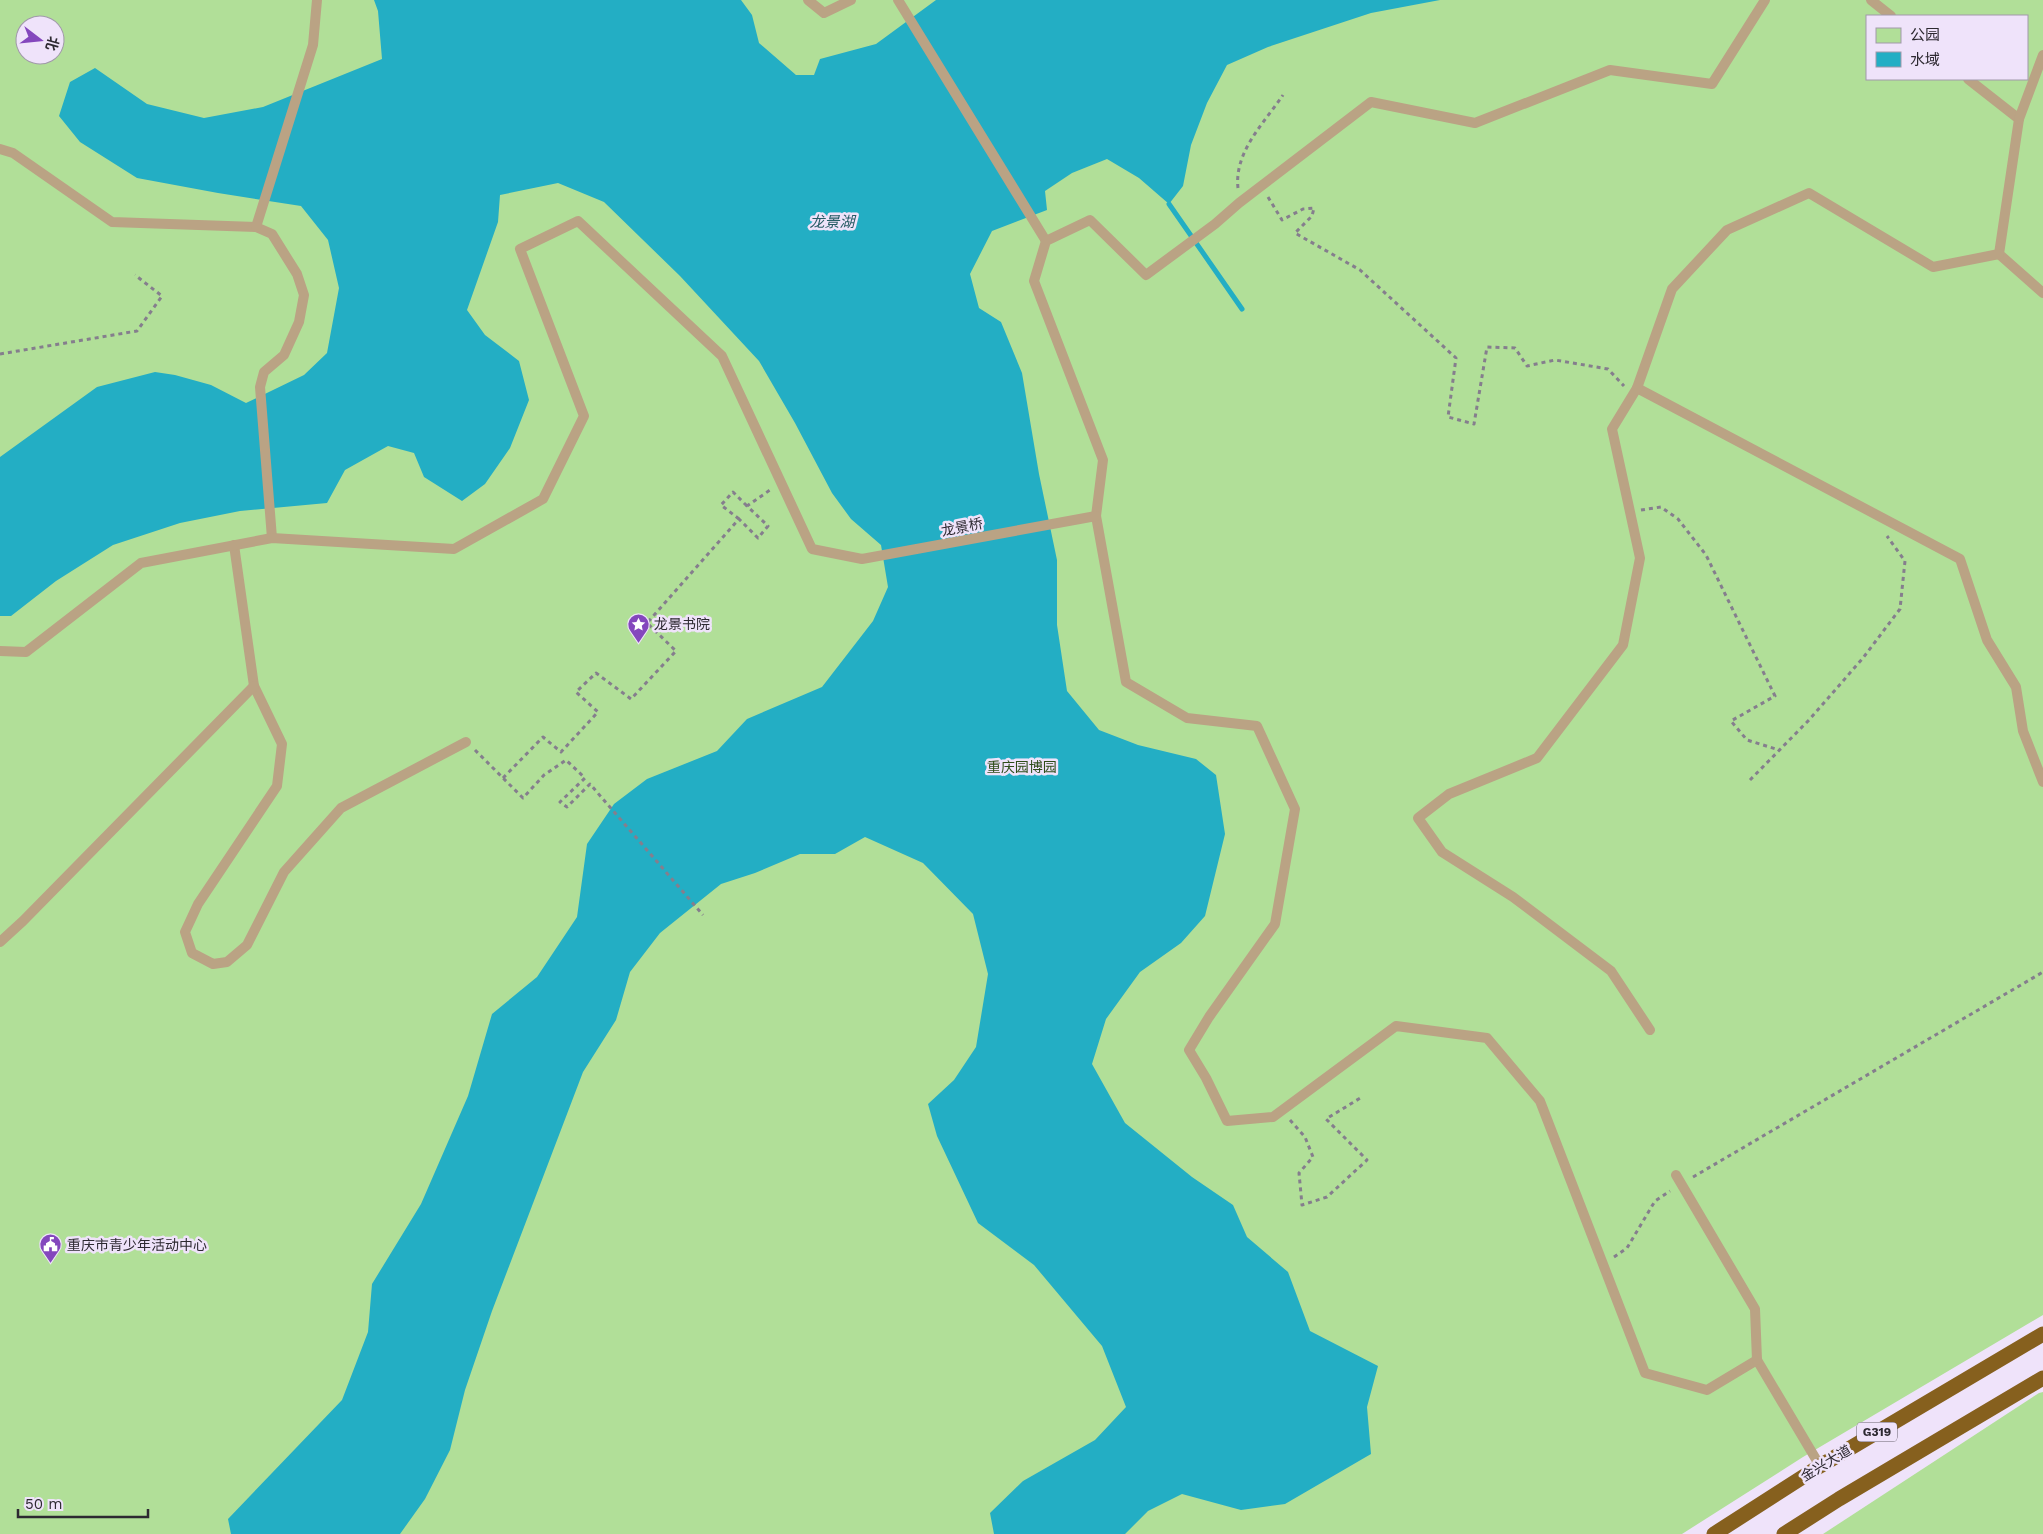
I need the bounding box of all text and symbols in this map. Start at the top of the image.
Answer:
north arrow [15,15,65,65]
legend [1866,15,2028,80]
text: 公园 [1910,26,1940,44]
text: 北 [43,35,62,53]
text: 水域 [1910,51,1940,69]
water label: 龙景湖 [809,213,856,231]
street label: 龙景桥 [940,515,984,539]
place icon: 龙景书院 [626,612,650,643]
place label: 龙景书院 [654,616,710,632]
park label: 重庆园博园 [987,759,1057,775]
public building icon: 重庆市青少年活动中心 [39,1233,63,1264]
place label: 重庆市青少年活动中心 [67,1237,207,1253]
road number: G319 [1857,1422,1897,1441]
street label: 金兴大道 [1798,1442,1854,1484]
scale bar [18,1486,148,1518]
text: 50 m [25,1495,62,1513]

